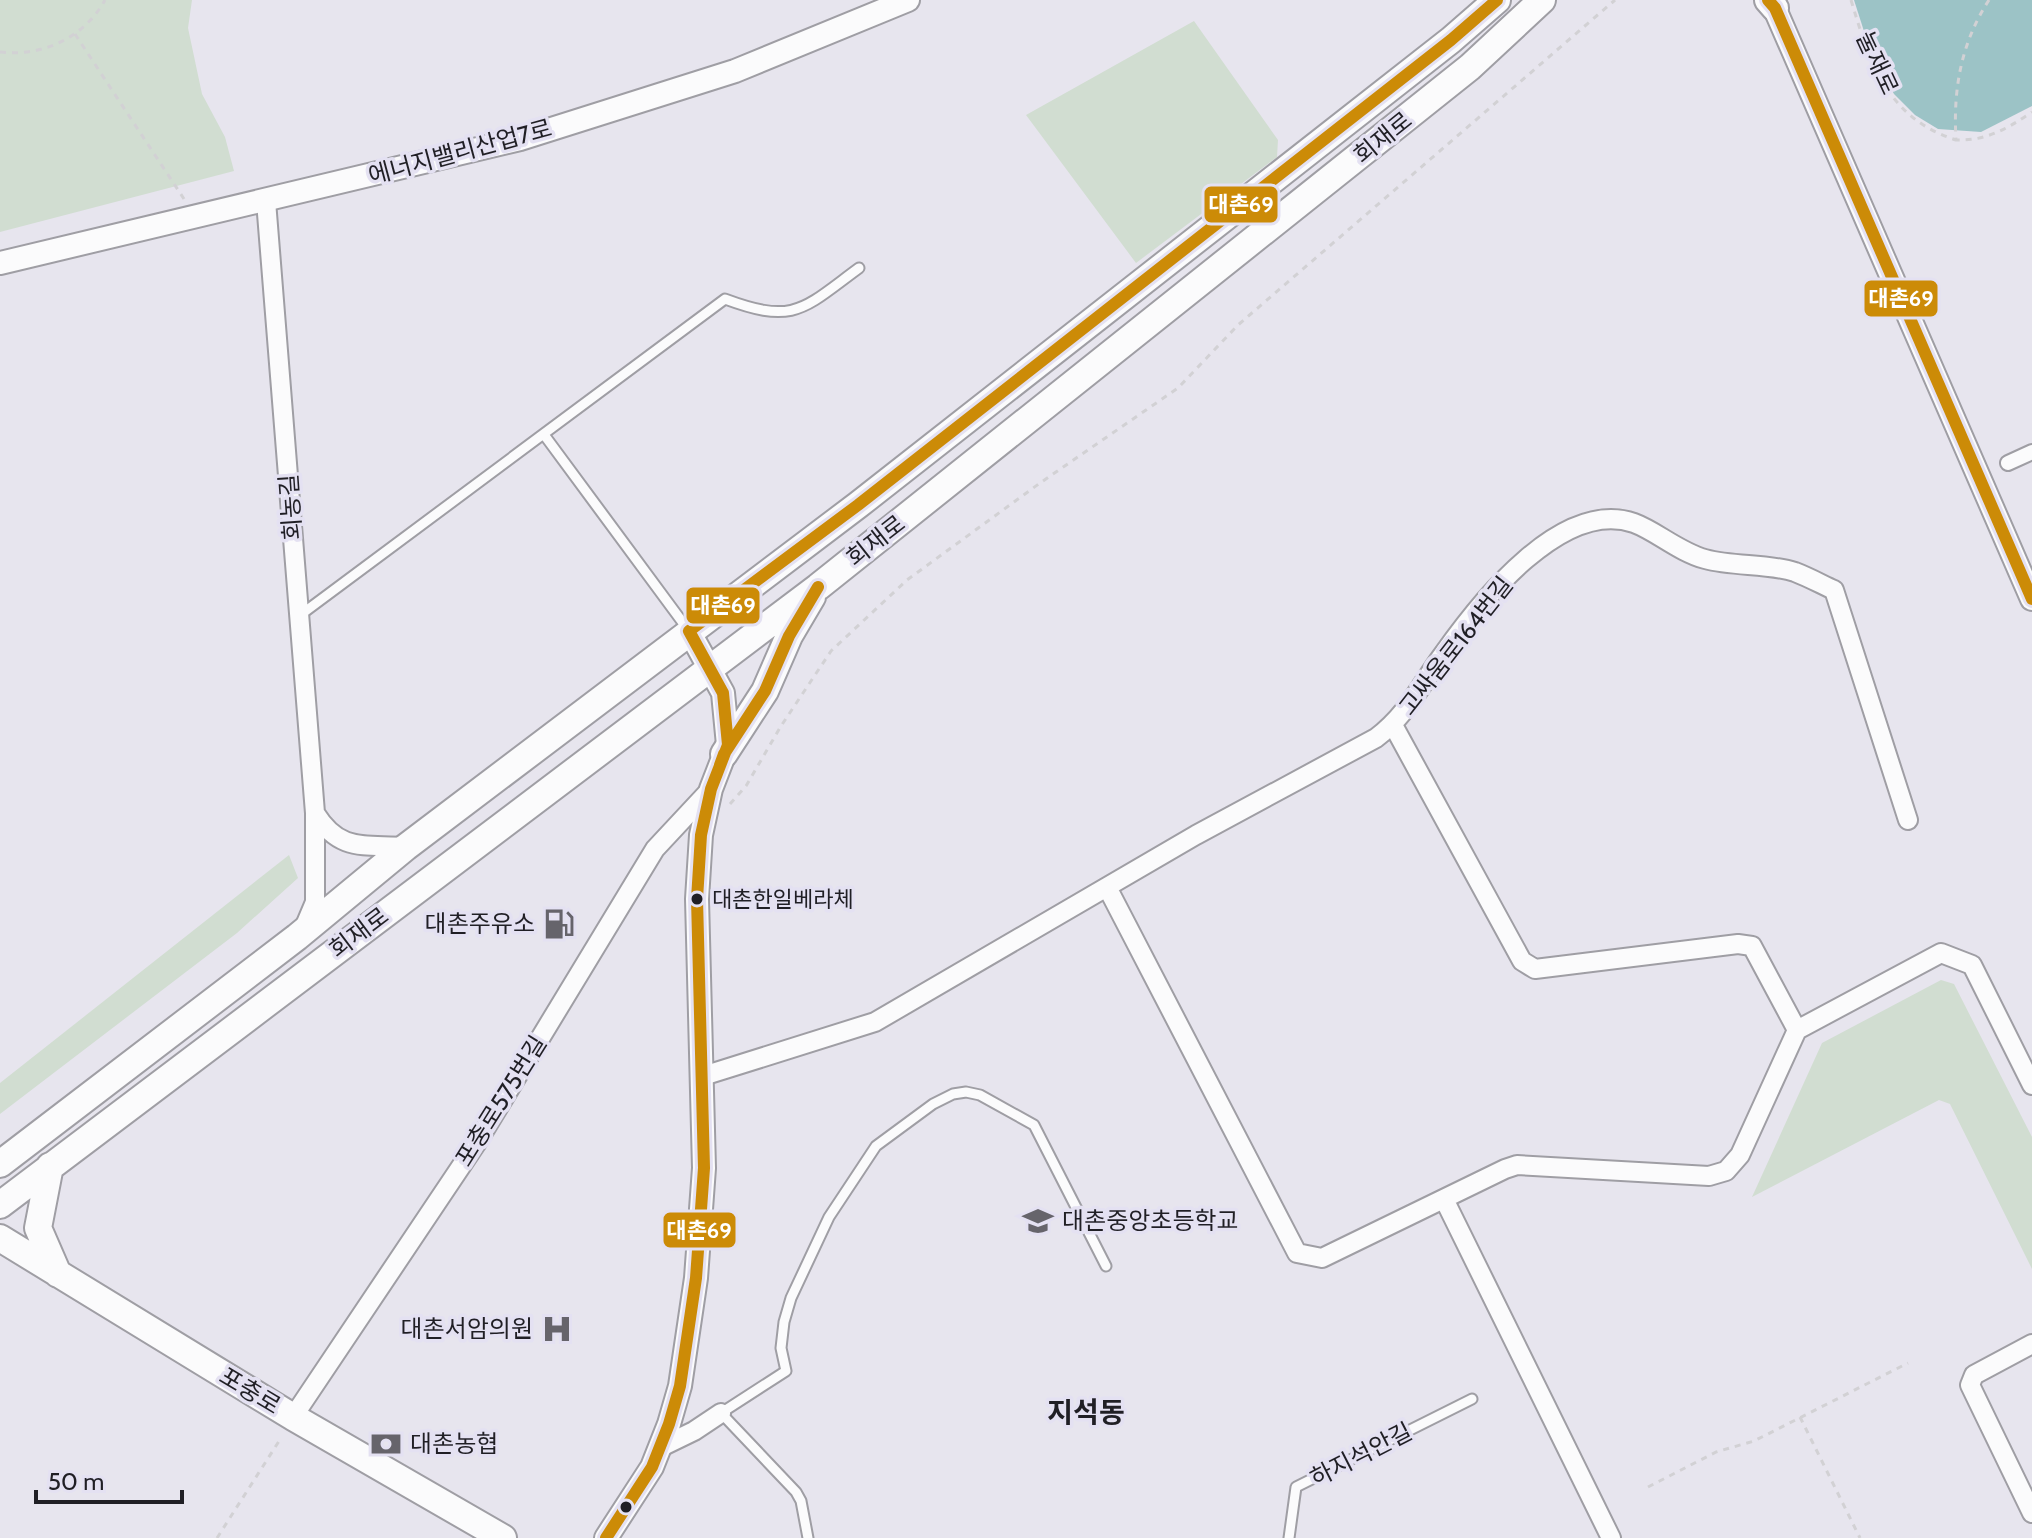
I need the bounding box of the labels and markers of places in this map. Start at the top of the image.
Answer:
place label: 대촌한일베라체 [712,886,854,913]
marker: 대촌한일베라체 [689,891,705,907]
fuel station icon: 대촌주유소 [542,907,576,941]
place label: 대촌주유소 [425,909,535,938]
school or university icon: 대촌중앙초등학교 [1021,1204,1055,1238]
place label: 대촌중앙초등학교 [1062,1206,1239,1235]
hospital icon: 대촌서암의원 [540,1312,574,1346]
place label: 대촌서암의원 [401,1314,533,1343]
bank icon: 대촌농협 [369,1427,403,1461]
place label: 대촌농협 [410,1429,498,1458]
unlabelled marker [618,1499,634,1515]

